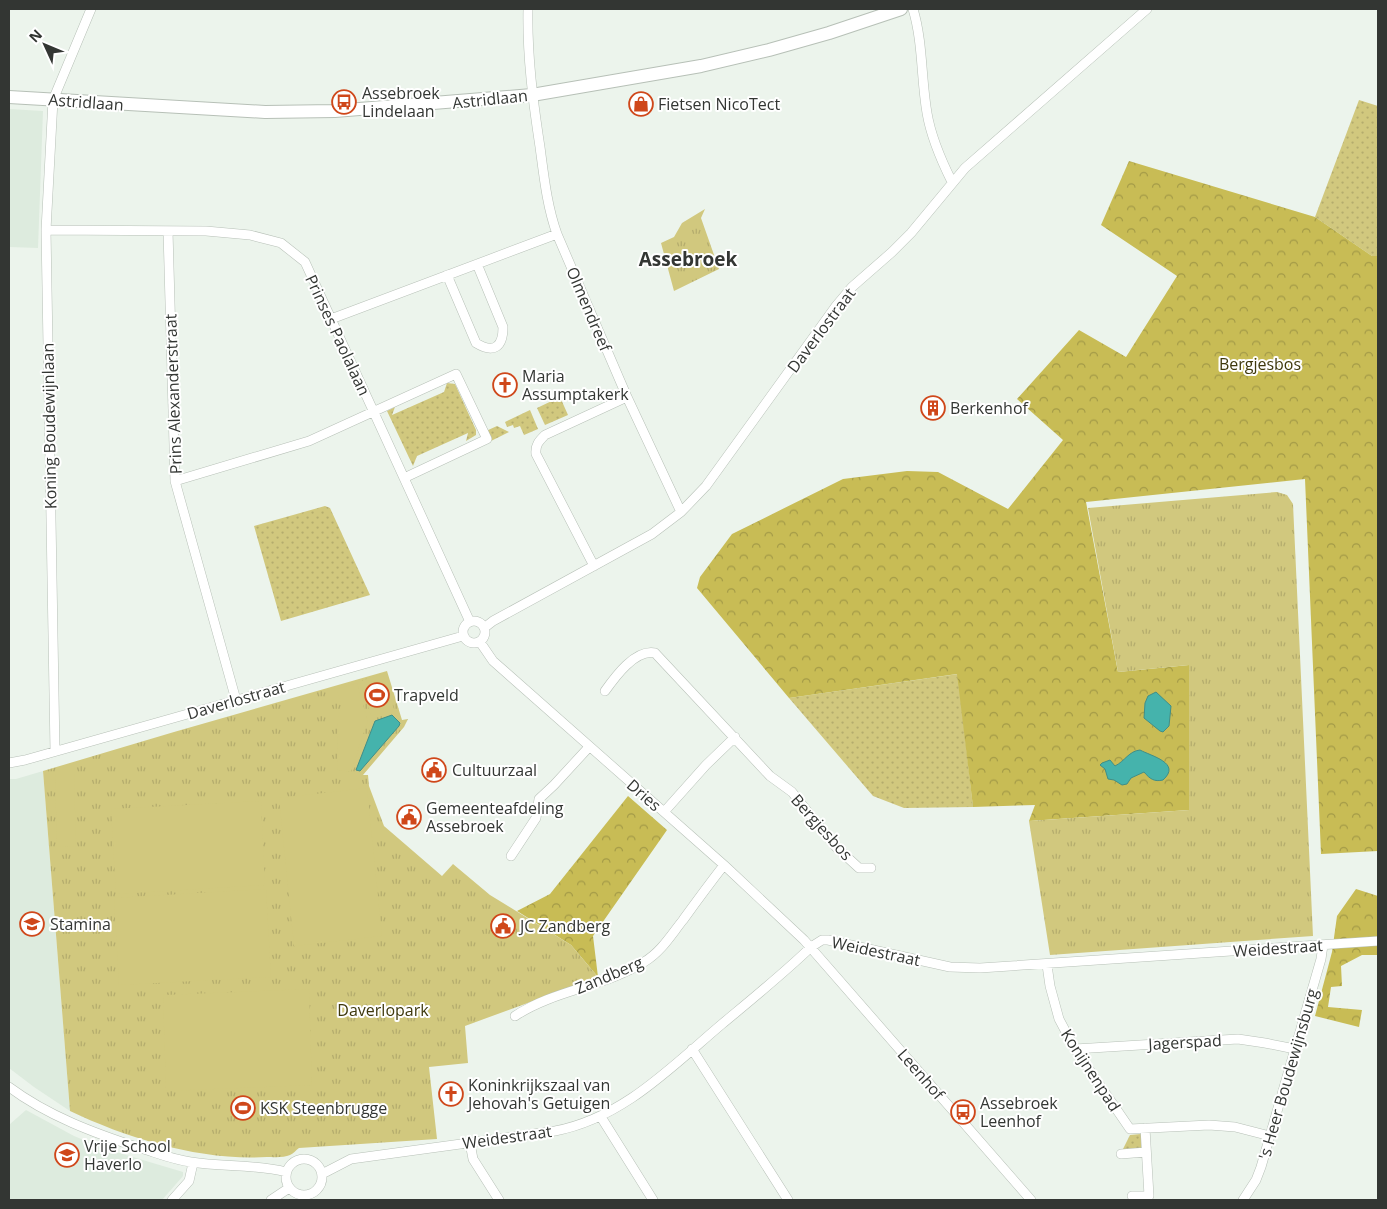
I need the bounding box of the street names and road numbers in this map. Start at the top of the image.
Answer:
street label: Astridlaan [451,84,529,114]
street label: Astridlaan [48,88,124,116]
street label: Olmendreef [561,263,617,356]
street label: Prinses Paolalaan [300,271,376,399]
street label: Daverlostraat [782,283,860,377]
street label: Prins Alexanderstraat [159,313,187,475]
street label: Koning Boudewijnlaan [37,343,61,509]
street label: Daverlostraat [184,675,288,724]
street label: Dries [622,774,666,816]
street label: Bergjesbos [786,789,858,865]
street label: Weidestraat [830,931,923,971]
street label: Weidestraat [1232,934,1324,962]
street label: Zandberg [572,951,647,999]
street label: 's Heer Boudewijnsburg [1253,986,1323,1162]
street label: Konijnenpad [1056,1024,1126,1116]
street label: Jagerspad [1146,1029,1222,1055]
street label: Leenhof [893,1044,950,1105]
street label: Weidestraat [461,1120,553,1154]

